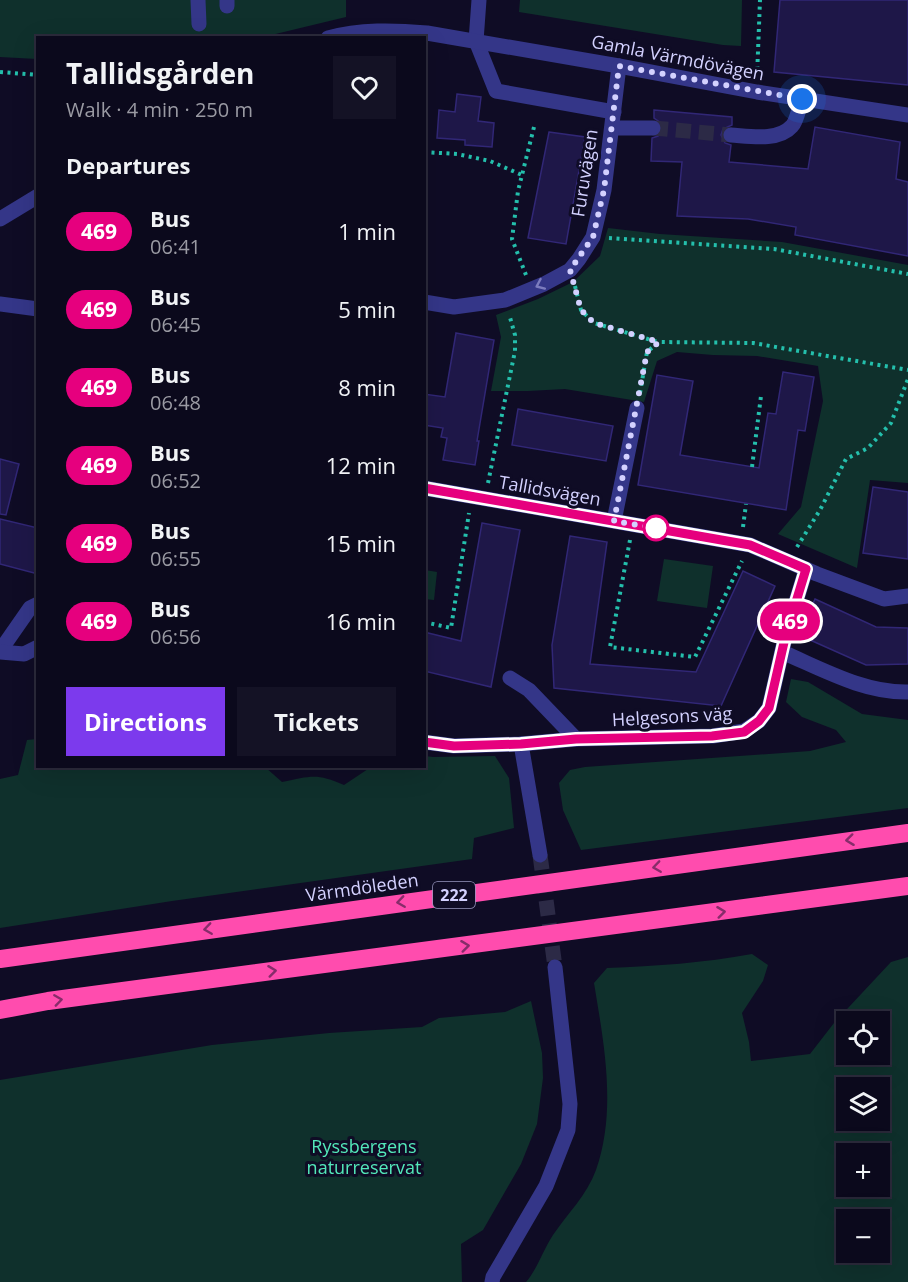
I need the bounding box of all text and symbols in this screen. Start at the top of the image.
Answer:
street label: Gamla Värmdövägen [590,28,766,86]
text: Tallidsgården [66,54,255,92]
button: heart [333,56,396,119]
your location [787,84,817,114]
text: Walk · 4 min · 250 m [66,96,253,123]
street label: Furuvägen [565,127,603,219]
text: Departures [66,150,190,180]
text: Bus [150,203,190,233]
text: 1 min [338,216,396,246]
text: 469 [81,217,117,245]
text: 06:41 [150,233,201,260]
one-way arrow [535,278,546,290]
text: Bus [150,281,190,311]
text: 5 min [338,294,396,324]
text: 469 [81,295,117,323]
text: 06:45 [150,311,201,338]
text: Bus [150,359,190,389]
text: 8 min [338,372,396,402]
text: 469 [81,373,117,401]
text: 06:48 [150,389,201,416]
text: Bus [150,437,190,467]
text: 12 min [326,450,396,480]
text: 469 [81,451,117,479]
text: 06:52 [150,467,201,494]
street label: Tallidsvägen [497,469,603,511]
text: Bus [150,515,190,545]
unlabelled marker [643,515,669,541]
text: 15 min [326,528,396,558]
text: 469 [81,529,117,557]
text: 06:55 [150,545,201,572]
text: Bus [150,593,190,623]
line badge: 469 [756,602,824,640]
text: 16 min [326,606,396,636]
text: 469 [81,607,117,635]
text: 469 [772,607,808,635]
text: 06:56 [150,623,201,650]
button: Directions [66,687,225,756]
button: Tickets [237,687,396,756]
street label: Helgesons väg [611,701,733,731]
one-way arrow [845,834,855,846]
one-way arrow [652,860,661,872]
street label: Värmdöleden [304,867,420,907]
road number: 222 [433,882,475,908]
one-way arrow [397,896,406,908]
one-way arrow [716,907,725,919]
one-way arrow [204,923,213,935]
one-way arrow [460,940,470,953]
one-way arrow [267,966,276,978]
one-way arrow [53,994,62,1006]
map controls [836,1011,890,1263]
button: locate [836,1011,890,1065]
button: layers [836,1077,890,1131]
park label: Ryssbergens naturreservat [307,1134,421,1179]
button: + [836,1143,890,1197]
button: − [836,1209,890,1263]

